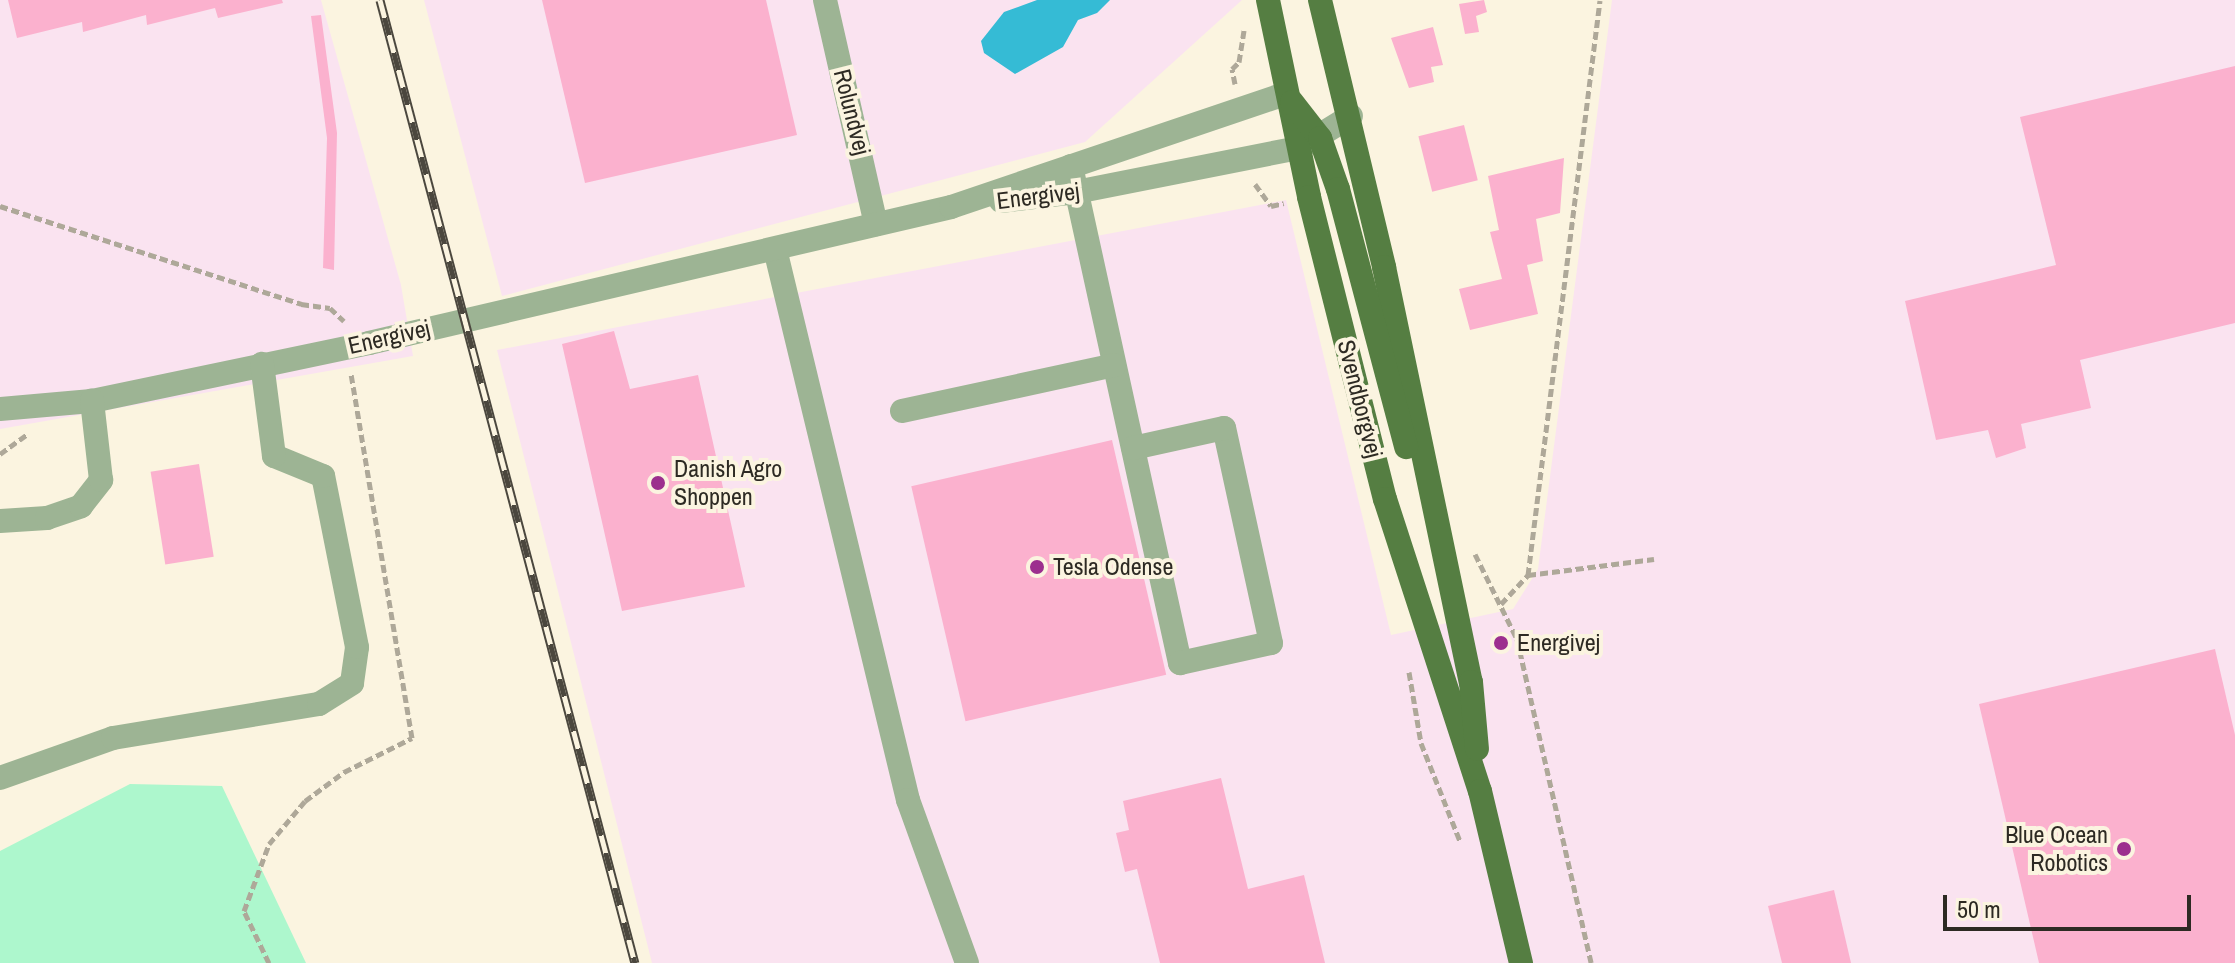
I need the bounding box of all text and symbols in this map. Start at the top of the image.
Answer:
street label: Rolundvej [827,66,877,158]
street label: Energivej [995,177,1081,215]
street label: Energivej [345,314,433,360]
street label: Svendborgvej [1331,337,1389,461]
place label: Danish Agro Shoppen [674,455,783,511]
marker: Danish Agro Shoppen [649,474,667,492]
place label: Tesla Odense [1053,553,1173,581]
marker: Tesla Odense [1028,558,1046,576]
place label: Energivej [1517,629,1600,657]
marker: Energivej [1492,634,1510,652]
place label: Blue Ocean Robotics [2005,821,2108,877]
marker: Blue Ocean Robotics [2115,840,2133,858]
scale bar [1947,879,2195,929]
text: 50 m [1957,893,2001,925]

